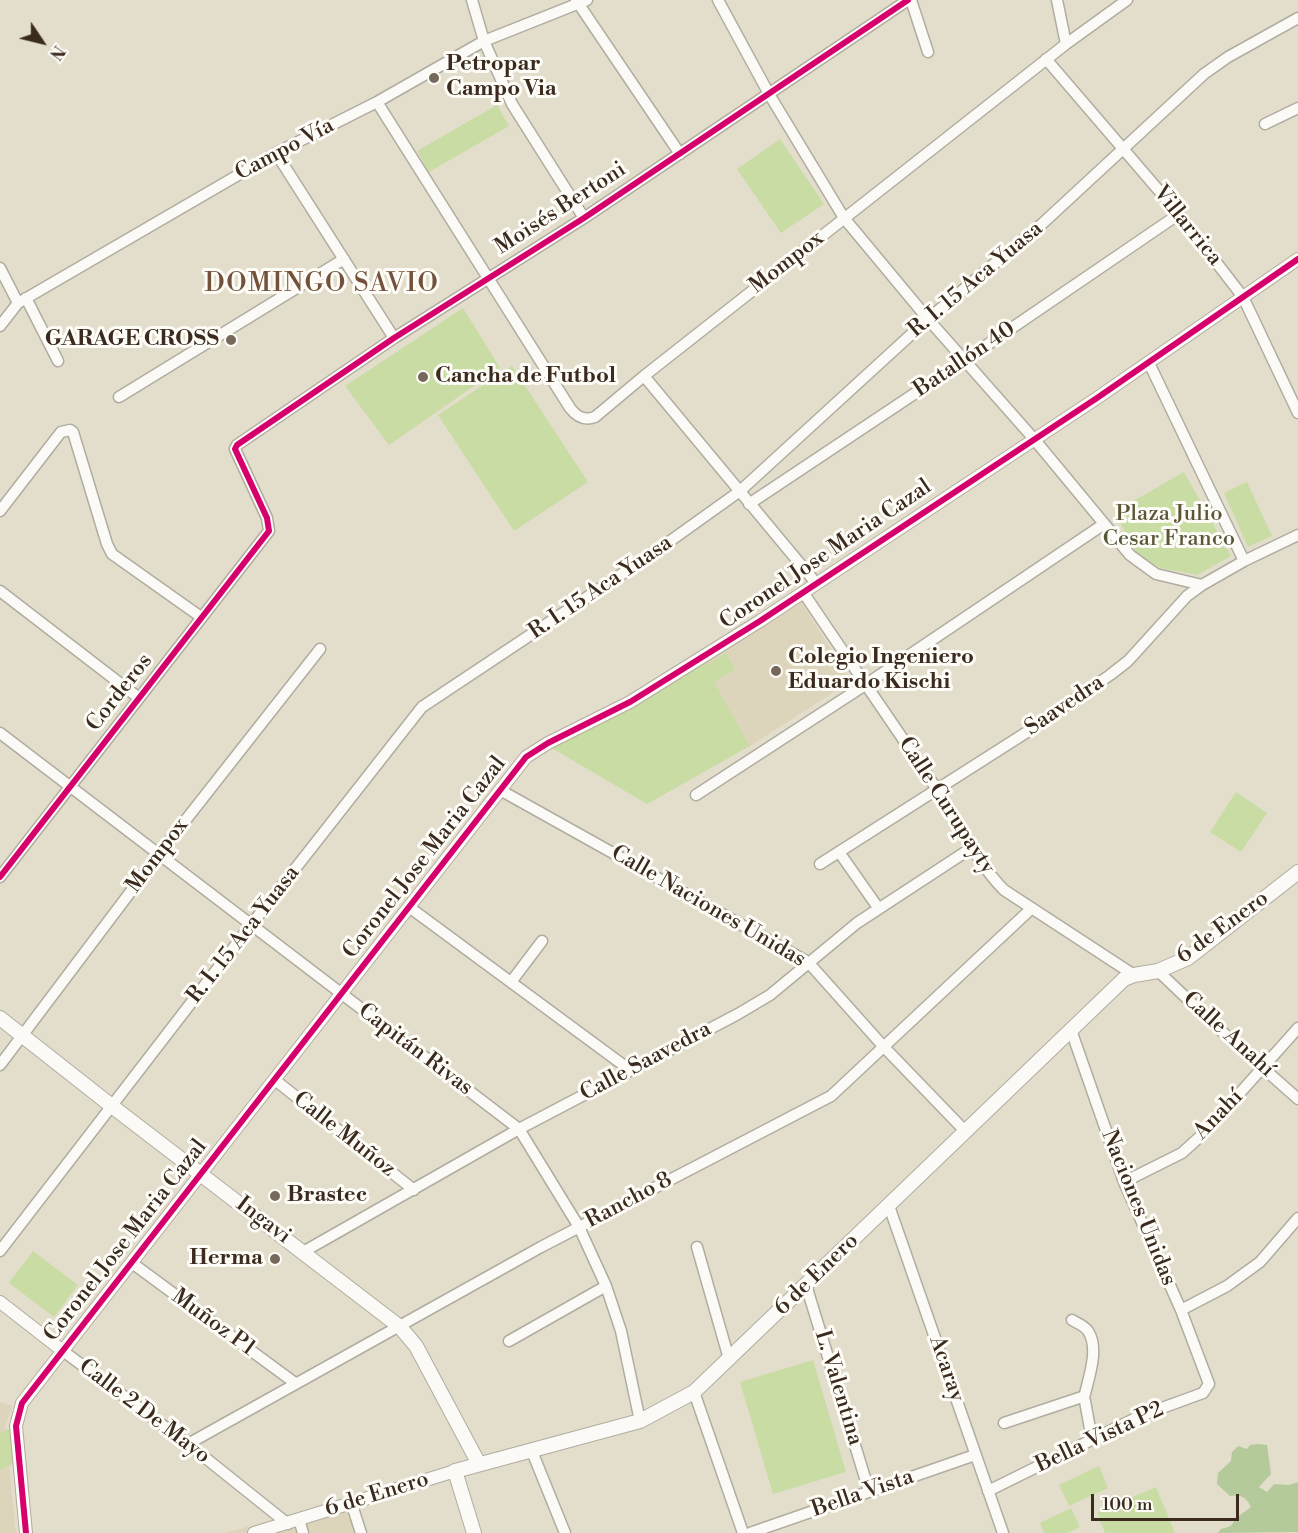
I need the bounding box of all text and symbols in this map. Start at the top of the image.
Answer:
north arrow [12,12,72,72]
text: N [45,41,69,63]
place label: Petropar Campo Via [446,52,557,104]
marker: Petropar Campo Via [427,71,441,85]
street label: Campo Vía [231,113,339,187]
street label: Moisés Bertoni [491,157,631,261]
street label: Villarrica [1147,181,1227,271]
street label: R. I. 15 Aca Yuasa [903,216,1049,344]
street label: Mompox [745,226,829,300]
district label: DOMINGO SAVIO [205,269,439,301]
street label: Batallón 40 [909,316,1021,404]
place label: GARAGE CROSS [45,327,219,353]
marker: GARAGE CROSS [224,333,238,347]
place label: Cancha de Futbol [435,364,616,390]
marker: Cancha de Futbol [416,370,430,384]
street label: Coronel Jose Maria Cazal [715,474,937,636]
park label: Plaza Julio Cesar Franco [1103,502,1235,554]
street label: R. I. 15 Aca Yuasa [524,530,678,646]
place label: Colegio Ingeniero Eduardo Kischi [788,645,974,696]
street label: Corderos [81,649,159,737]
marker: Colegio Ingeniero Eduardo Kischi [769,664,783,678]
street label: Saavedra [1021,670,1109,742]
street label: Calle Curupayty [892,733,1000,879]
street label: Coronel Jose Maria Cazal [338,752,512,964]
street label: Mompox [121,813,195,899]
street label: Calle Naciones Unidas [606,840,810,974]
street label: R. I. 15 Aca Yuasa [182,861,306,1009]
street label: 6 de Enero [1172,886,1274,970]
street label: Calle Anahí [1177,987,1279,1083]
street label: Capitán Rivas [352,998,478,1102]
street label: Calle Saavedra [576,1016,716,1108]
street label: Anahí [1189,1084,1249,1146]
street label: Calle Muñoz [287,1087,401,1183]
street label: Naciones Unidas [1095,1126,1181,1290]
street label: Coronel Jose Maria Cazal [39,1135,213,1347]
street label: Rancho 8 [581,1167,677,1235]
place label: Brastec [287,1183,367,1209]
marker: Brastec [268,1189,282,1203]
street label: Ingavi [230,1192,296,1250]
street label: 6 de Enero [769,1228,865,1322]
place label: Herma [190,1246,263,1272]
marker: Herma [268,1252,282,1266]
street label: Muñoz P1 [166,1284,260,1362]
street label: L. Valentina [808,1327,868,1449]
street label: Acaray [922,1333,970,1405]
street label: Calle 2 De Mayo [73,1354,215,1470]
street label: Bella Vista P2 [1032,1397,1168,1479]
street label: Bella Vista [809,1464,917,1524]
street label: 6 de Enero [322,1467,432,1523]
scale bar [1094,1482,1242,1520]
text: 100 m [1102,1493,1153,1516]

